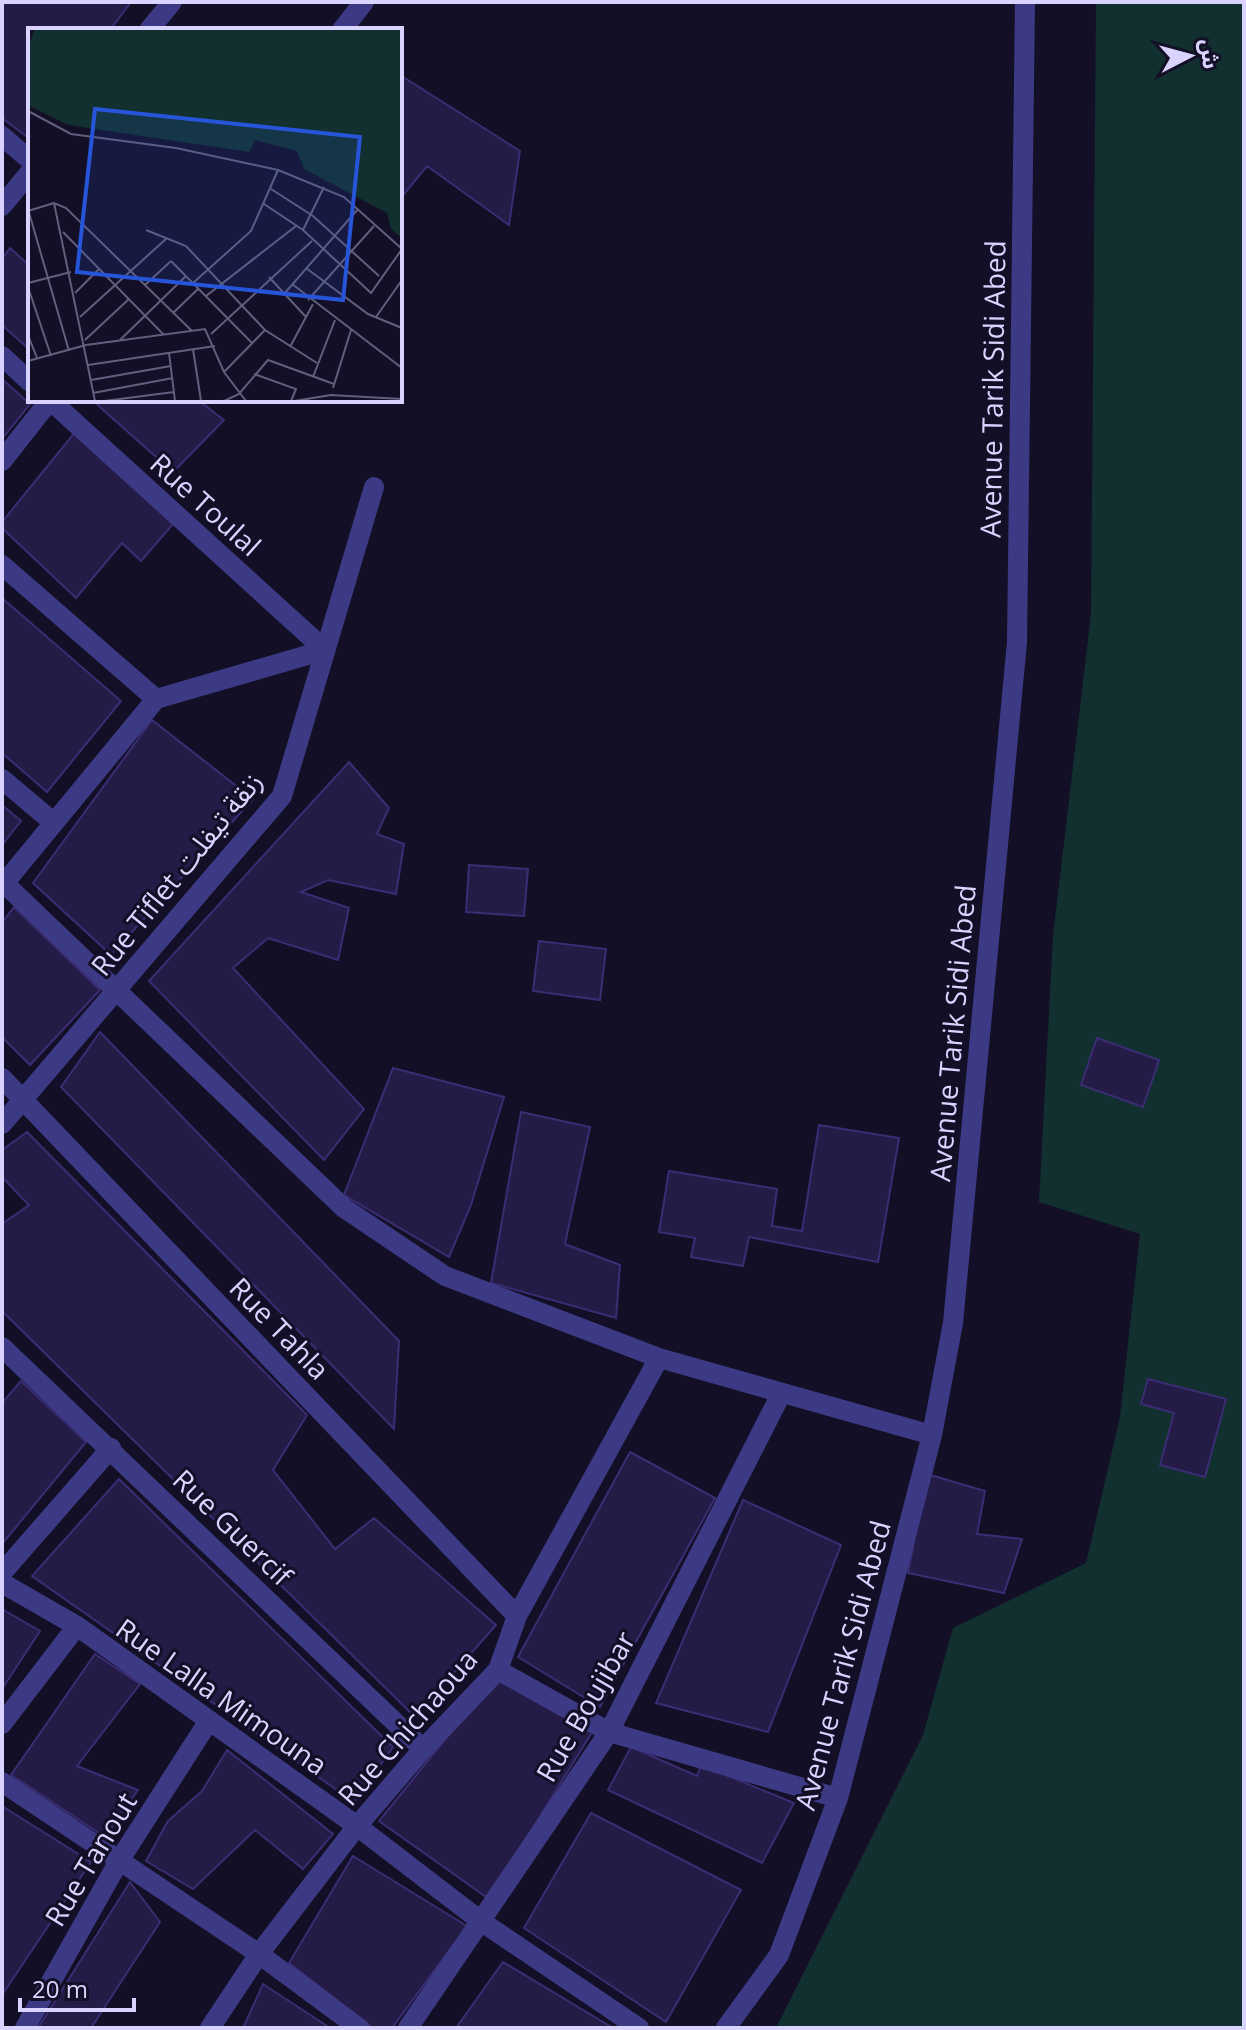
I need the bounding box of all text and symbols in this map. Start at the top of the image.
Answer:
north arrow [1150,16,1230,96]
inset map [28,28,402,402]
text: ش [1194,37,1227,70]
street label: Avenue Tarik Sidi Abed [970,240,1014,538]
street label: Rue Toulal [143,444,269,564]
street label: Rue Tiflet زنقة تيفلت [82,763,270,983]
street label: Avenue Tarik Sidi Abed [920,883,984,1183]
street label: Rue Tahla [222,1269,338,1387]
street label: Rue Guercif [165,1461,302,1595]
street label: Avenue Tarik Sidi Abed [785,1516,899,1814]
street label: Rue Lalla Mimouna [109,1609,335,1783]
street label: Rue Boujibar [527,1623,644,1788]
street label: Rue Chichaoua [329,1641,485,1813]
street label: Rue Tanout [35,1785,145,1933]
scale bar [20,1962,134,2012]
text: 20 m [32,1972,88,2005]

